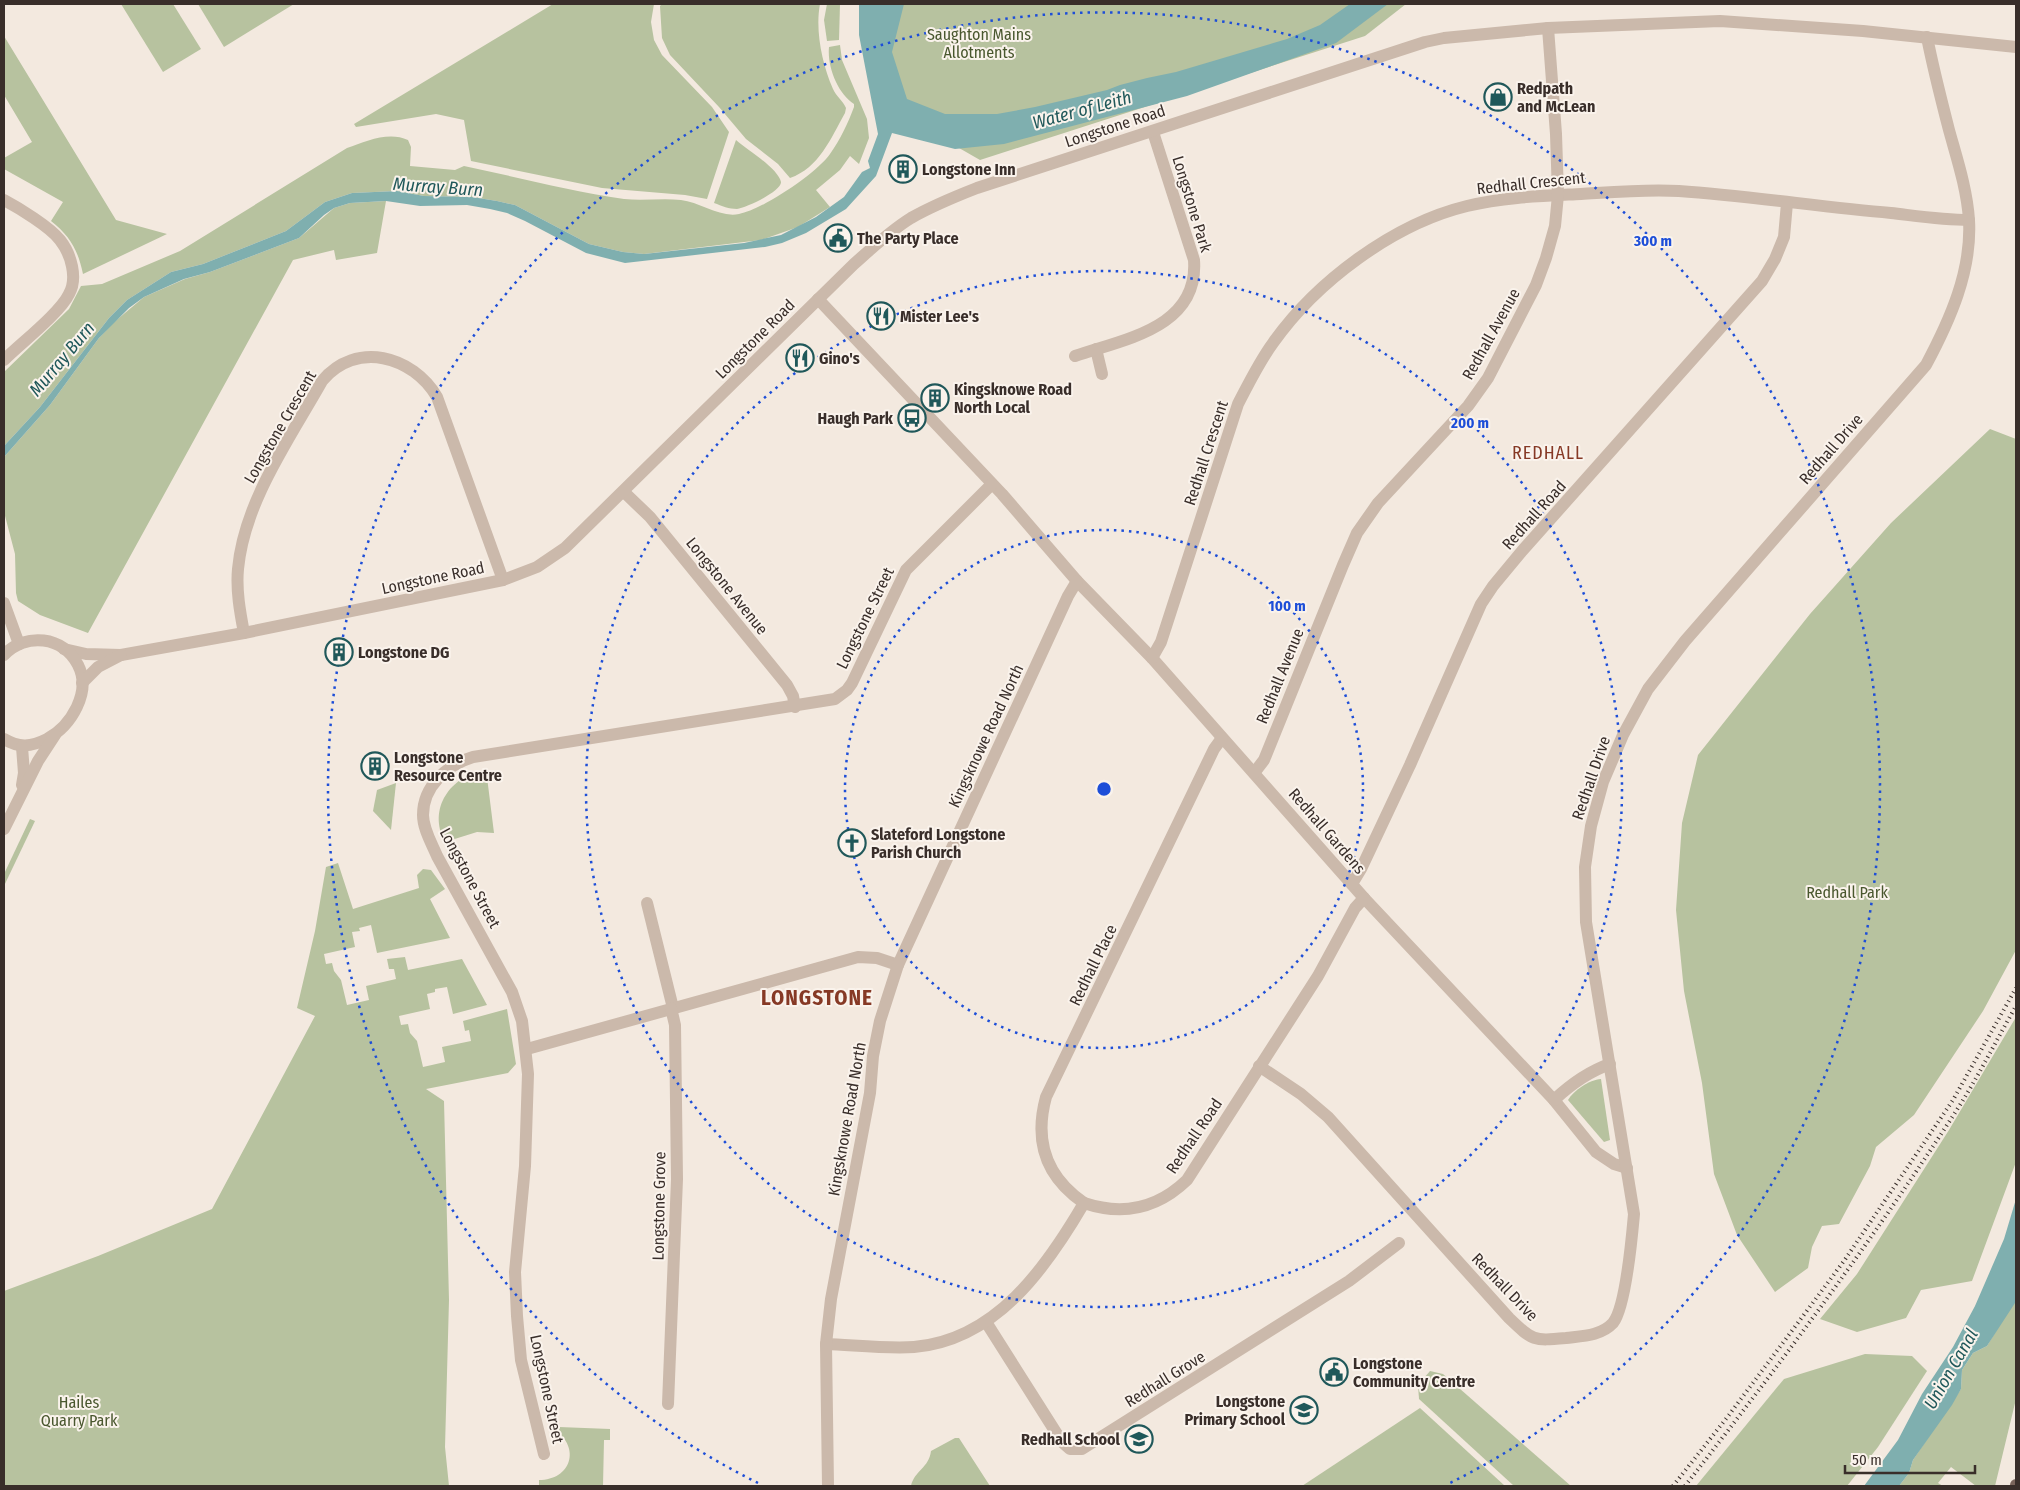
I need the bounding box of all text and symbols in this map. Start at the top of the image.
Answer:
park label: Saughton Mains Allotments [927,25,1031,62]
place label: Redpath and McLean [1517,79,1595,116]
shop icon: Redpath and McLean [1483,82,1513,112]
water label: Water of Leith [1030,86,1134,134]
street label: Longstone Road [1062,101,1168,151]
building icon: Longstone Inn [888,154,918,184]
street label: Longstone Park [1168,154,1216,255]
place label: Longstone Inn [922,160,1016,179]
street label: Redhall Crescent [1476,168,1587,198]
water label: Murray Burn [392,173,484,201]
public building icon: The Party Place [823,223,853,253]
place label: The Party Place [857,229,959,248]
text: 300 m [1633,232,1672,250]
street label: Redhall Avenue [1458,285,1524,383]
street label: Longstone Road [711,295,799,383]
restaurant icon: Mister Lee's [866,301,896,331]
place label: Mister Lee's [900,307,979,326]
water label: Murray Burn [25,317,99,401]
restaurant icon: Gino's [785,343,815,373]
place label: Gino's [819,349,860,368]
street label: Longstone Crescent [240,367,320,487]
place label: Kingsknowe Road North Local [954,380,1072,417]
building icon: Kingsknowe Road North Local [920,383,950,413]
street label: Redhall Crescent [1180,397,1232,508]
bus stop icon: Haugh Park [897,403,927,433]
place label: Haugh Park [818,409,894,428]
street label: Redhall Drive [1795,410,1867,488]
text: 200 m [1450,414,1489,432]
district label: REDHALL [1512,442,1584,464]
street label: Redhall Road [1498,477,1570,553]
street label: Longstone Avenue [682,534,772,638]
street label: Longstone Road [380,558,486,598]
street label: Longstone Street [832,563,898,672]
text: 100 m [1268,597,1306,615]
street label: Redhall Avenue [1252,625,1308,727]
building icon: Longstone DG [324,637,354,667]
place label: Longstone DG [358,643,450,662]
street label: Kingsknowe Road North [944,661,1028,811]
street label: Redhall Drive [1568,734,1614,822]
place label: Longstone Resource Centre [394,748,502,785]
building icon: Longstone Resource Centre [360,751,390,781]
centre of rings [1095,780,1113,798]
street label: Redhall Gardens [1285,784,1369,878]
street label: Longstone Street [436,825,505,932]
place label: Slateford Longstone Parish Church [871,825,1005,862]
church icon: Slateford Longstone Parish Church [837,828,867,858]
park label: Redhall Park [1806,883,1888,902]
street label: Redhall Place [1065,921,1121,1009]
district label: LONGSTONE [761,985,873,1011]
street label: Kingsknowe Road North [824,1041,870,1197]
street label: Redhall Road [1162,1095,1226,1177]
street label: Longstone Grove [649,1151,669,1261]
street label: Redhall Drive [1468,1249,1542,1325]
water label: Union Canal [1919,1325,1983,1413]
street label: Longstone Street [526,1333,568,1446]
street label: Redhall Grove [1121,1347,1209,1411]
place label: Longstone Community Centre [1353,1354,1475,1391]
public building icon: Longstone Community Centre [1319,1357,1349,1387]
place label: Longstone Primary School [1185,1392,1286,1429]
park label: Hailes Quarry Park [41,1393,118,1430]
school or university icon: Longstone Primary School [1289,1395,1319,1425]
school or university icon: Redhall School [1124,1424,1154,1454]
place label: Redhall School [1021,1430,1121,1449]
scale bar [1845,1442,1975,1474]
text: 50 m [1852,1451,1882,1469]

